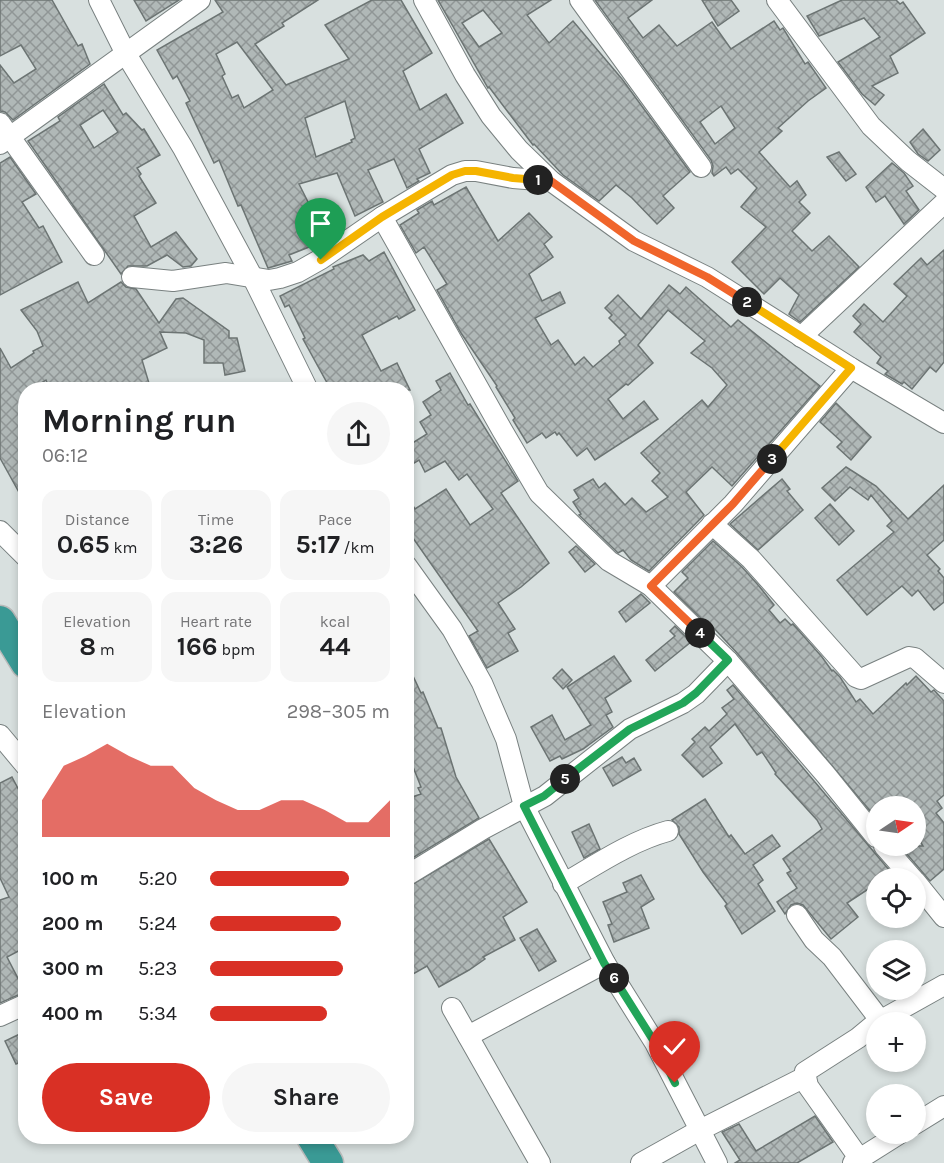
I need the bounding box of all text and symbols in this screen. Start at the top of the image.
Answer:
pin: 1 [523,165,553,195]
text: 1 [535,170,541,189]
pin [295,198,346,260]
icon: arrive [304,207,337,240]
pin: 2 [732,287,762,317]
text: 2 [742,292,752,311]
text: Morning run [42,402,236,440]
button: share [327,402,390,465]
text: 06:12 [42,444,88,467]
pin: 3 [757,444,787,474]
text: 3 [767,449,777,468]
text: Distance [65,510,129,529]
text: Time [198,510,234,529]
text: Pace [318,510,352,529]
text: 0.65 [57,529,110,560]
text: 3:26 [189,529,243,560]
text: 5:17 [295,529,340,560]
text: km [110,538,137,557]
text: /km [340,538,375,557]
text: Elevation [63,612,131,631]
text: Heart rate [180,612,252,631]
text: kcal [320,612,350,631]
pin: 4 [685,618,715,648]
text: 4 [695,623,705,642]
text: 8 [79,631,96,662]
text: 166 [177,631,218,662]
text: 44 [320,631,350,662]
text: m [96,640,115,659]
text: bpm [218,640,255,659]
text: Elevation [42,700,127,723]
text: 298–305 m [287,700,390,723]
pin: 5 [550,764,580,794]
text: 5 [560,769,570,788]
north arrow [866,796,926,856]
map controls [866,796,926,1144]
text: 100 m [42,867,98,890]
text: 5:20 [138,867,177,890]
button: locate [866,868,926,928]
text: 200 m [42,912,103,935]
text: 5:24 [138,912,177,935]
button: layers [866,940,926,1000]
text: 300 m [42,957,104,980]
text: 5:23 [138,957,177,980]
pin: 6 [599,963,629,993]
text: 6 [609,968,619,987]
text: 400 m [42,1002,103,1025]
text: 5:34 [138,1002,177,1025]
button: + [866,1012,926,1072]
pin [649,1021,700,1083]
icon: check [658,1030,691,1063]
button: Save [42,1063,210,1132]
button: Share [222,1063,390,1132]
button: − [866,1084,926,1144]

